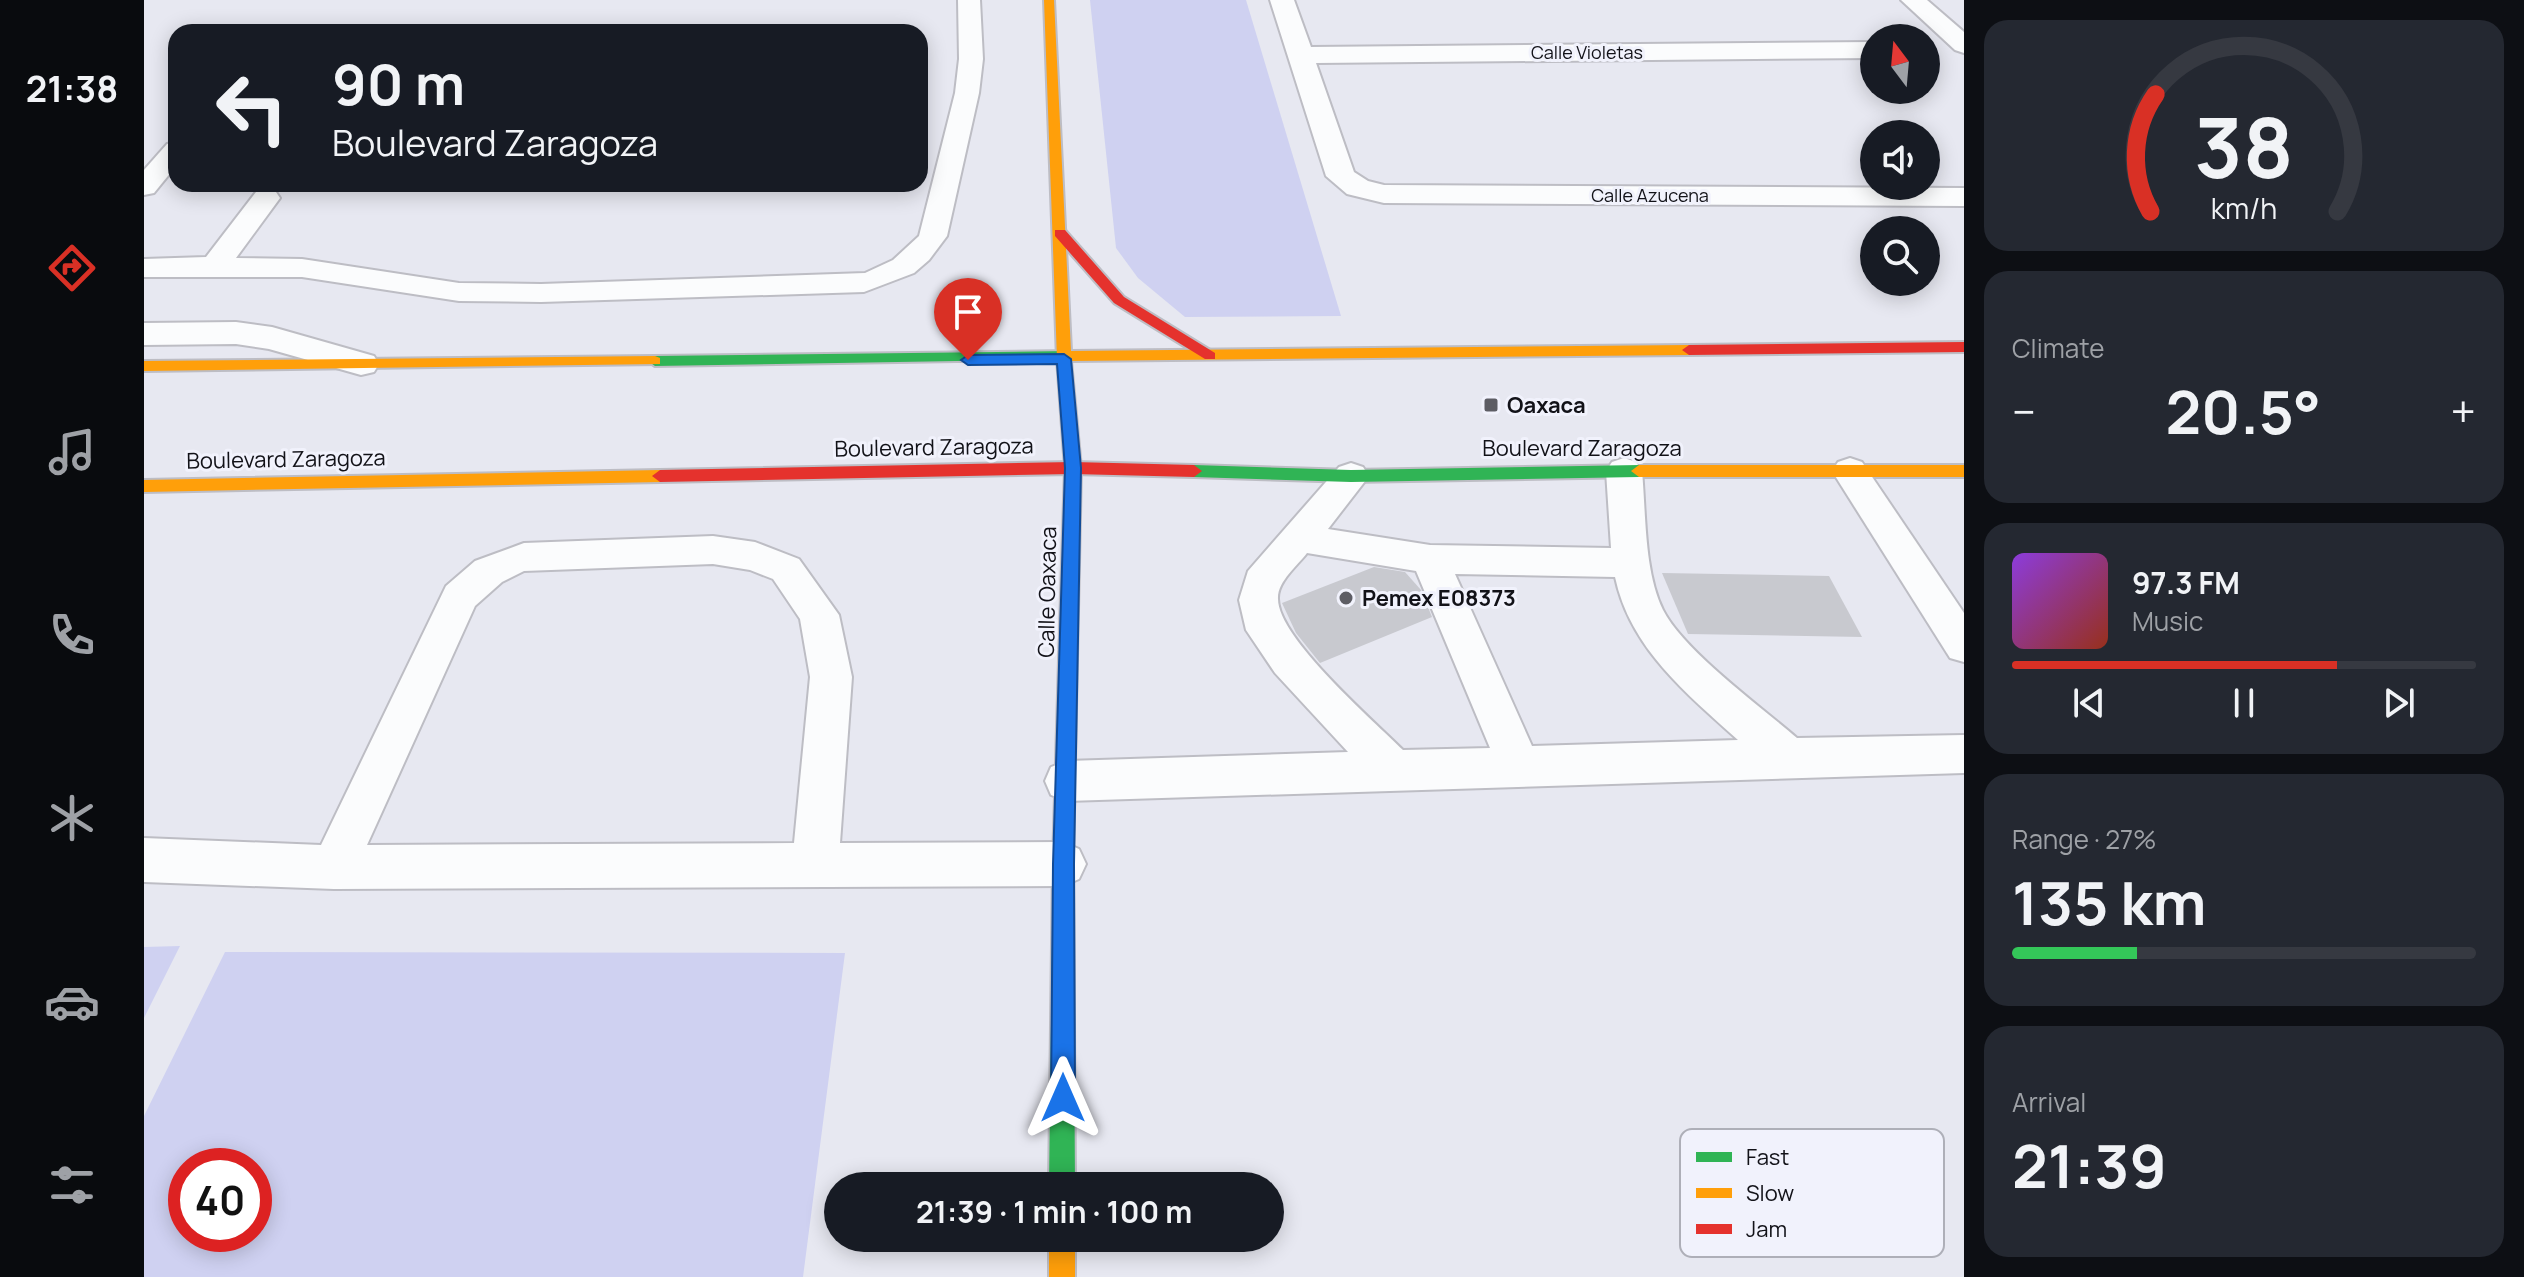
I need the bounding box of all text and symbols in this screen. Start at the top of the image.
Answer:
north arrow [1860,24,1940,104]
map controls [1860,24,1940,296]
street label: Calle Violetas [1531,40,1643,64]
text: 90 m [332,45,465,122]
icon: left [200,56,304,160]
text: 21:38 [26,64,118,113]
text: 38 [2194,88,2294,202]
text: Boulevard Zaragoza [332,118,658,167]
button: sound [1860,120,1940,200]
street label: Calle Azucena [1591,183,1709,207]
text: km/h [2211,189,2277,228]
button: search [1860,216,1940,296]
icon: directions [44,240,100,296]
pin [934,278,1002,360]
icon: arrive [946,290,990,334]
text: Climate [2012,330,2104,366]
text: 20.5° [2165,370,2321,452]
text: − [2012,381,2036,441]
text: + [2451,381,2476,441]
place label: Oaxaca [1507,390,1586,420]
marker: Oaxaca [1482,396,1500,414]
icon: music [44,424,100,480]
street label: Boulevard Zaragoza [834,430,1034,464]
street label: Boulevard Zaragoza [1482,433,1682,463]
street label: Boulevard Zaragoza [186,442,386,476]
street label: Calle Oaxaca [1031,526,1063,658]
text: 97.3 FM [2132,562,2240,603]
place label: Pemex E08373 [1362,583,1516,613]
marker: Pemex E08373 [1337,589,1355,607]
text: Music [2132,603,2203,639]
icon: phone [44,607,100,663]
icon: previous [2067,681,2111,725]
icon: pause [2222,681,2266,725]
icon: next [2377,681,2421,725]
icon: climate [44,790,100,846]
text: Range · 27% [2012,821,2156,857]
text: 135 km [2012,861,2207,943]
icon: car [44,974,100,1030]
position arrow [1021,1056,1105,1140]
text: Arrival [2012,1084,2086,1120]
text: 21:39 [2012,1124,2167,1206]
legend [1680,1129,1944,1257]
text: Fast [1746,1142,1789,1172]
speed limit sign: 40 [168,1148,272,1252]
icon: filters [44,1157,100,1213]
text: Slow [1746,1178,1794,1208]
text: 21:39 · 1 min · 100 m [916,1191,1192,1232]
text: Jam [1746,1214,1787,1244]

